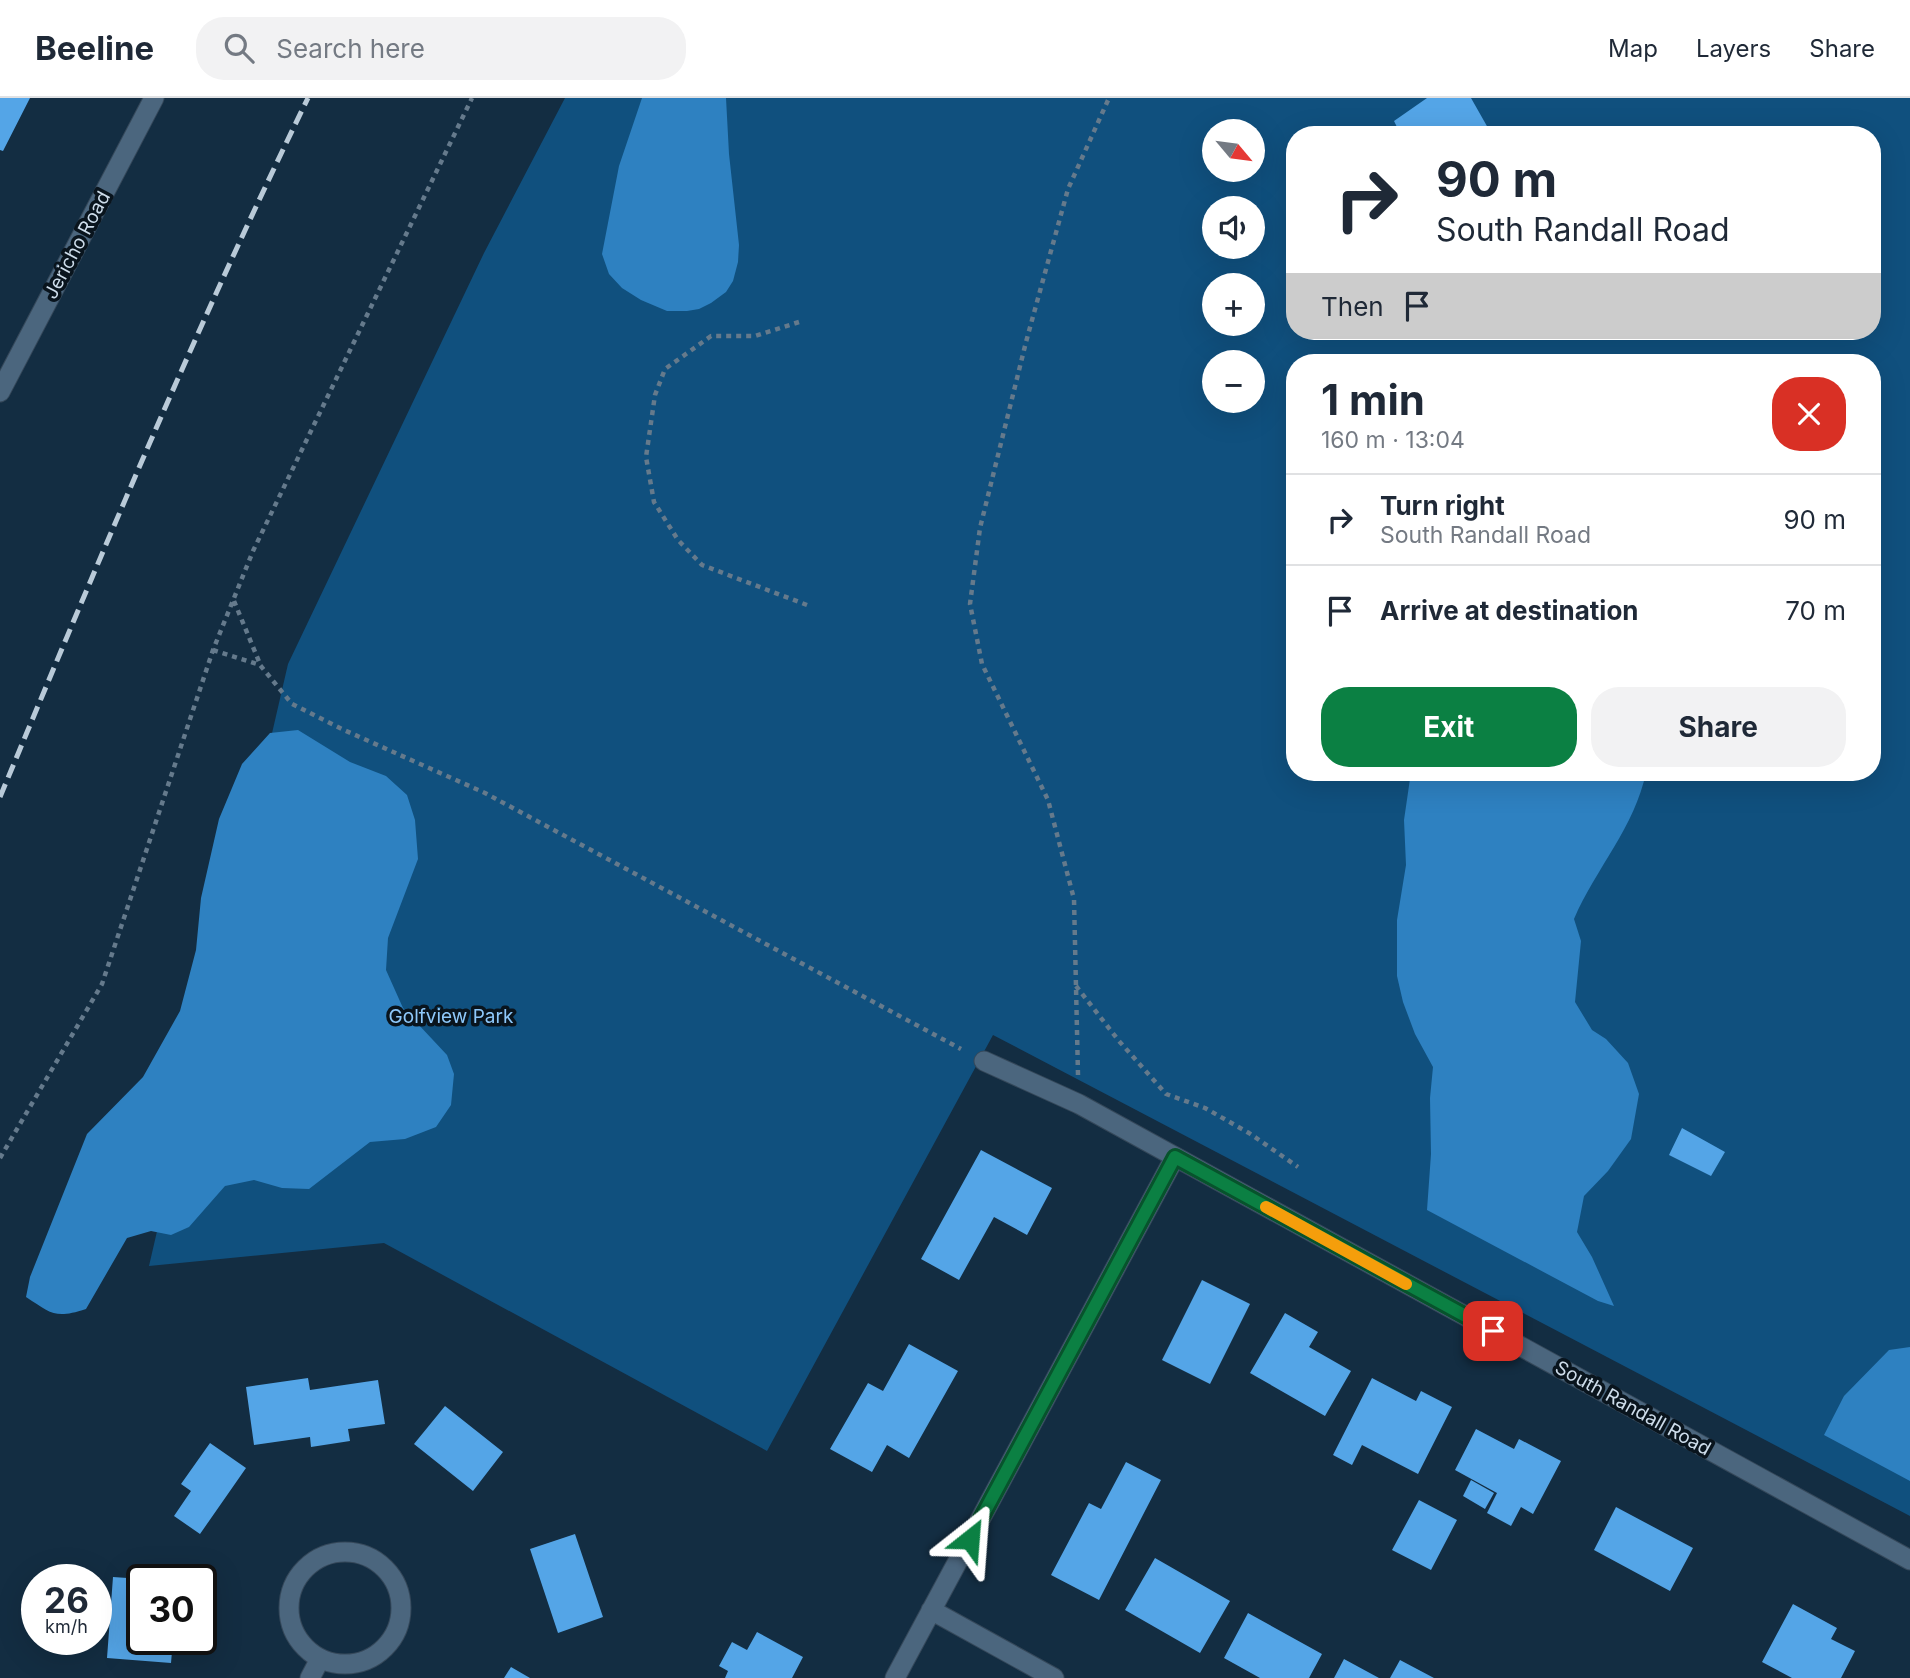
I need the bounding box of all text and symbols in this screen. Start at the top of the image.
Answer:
search box [196,17,686,80]
text: Beeline [35,28,154,68]
icon: search [220,29,258,67]
text: Search here [276,33,425,64]
text: Map [1608,34,1658,63]
text: Layers [1696,34,1771,63]
text: Share [1809,34,1875,63]
north arrow [1202,119,1265,182]
map controls [1202,119,1265,413]
text: 90 m [1436,150,1557,209]
icon: right [1321,154,1412,245]
street label: Jericho Road [39,187,115,303]
button: sound [1202,196,1265,259]
text: South Randall Road [1436,210,1730,249]
button: + [1202,273,1265,336]
icon: arrive [1398,287,1436,325]
text: Then [1321,291,1384,322]
button: − [1202,350,1265,413]
text: 1 min [1321,374,1425,425]
button: close [1772,377,1846,451]
text: 160 m · 13:04 [1321,426,1465,454]
text: Turn right [1380,490,1505,521]
icon: right [1321,501,1359,539]
text: 90 m [1783,504,1846,535]
text: South Randall Road [1380,521,1591,549]
icon: arrive [1321,592,1359,630]
text: Arrive at destination [1380,595,1639,626]
text: 70 m [1785,595,1846,626]
button: Exit [1321,687,1577,767]
button: Share [1591,687,1846,767]
park label: Golfview Park [389,1005,514,1028]
pin [1463,1301,1523,1361]
icon: arrive [1474,1312,1512,1350]
street label: South Randall Road [1551,1356,1715,1460]
position arrow [933,1502,1007,1576]
speed limit sign: 30 [126,1564,217,1655]
text: 26 [44,1579,89,1621]
text: km/h [45,1616,88,1637]

